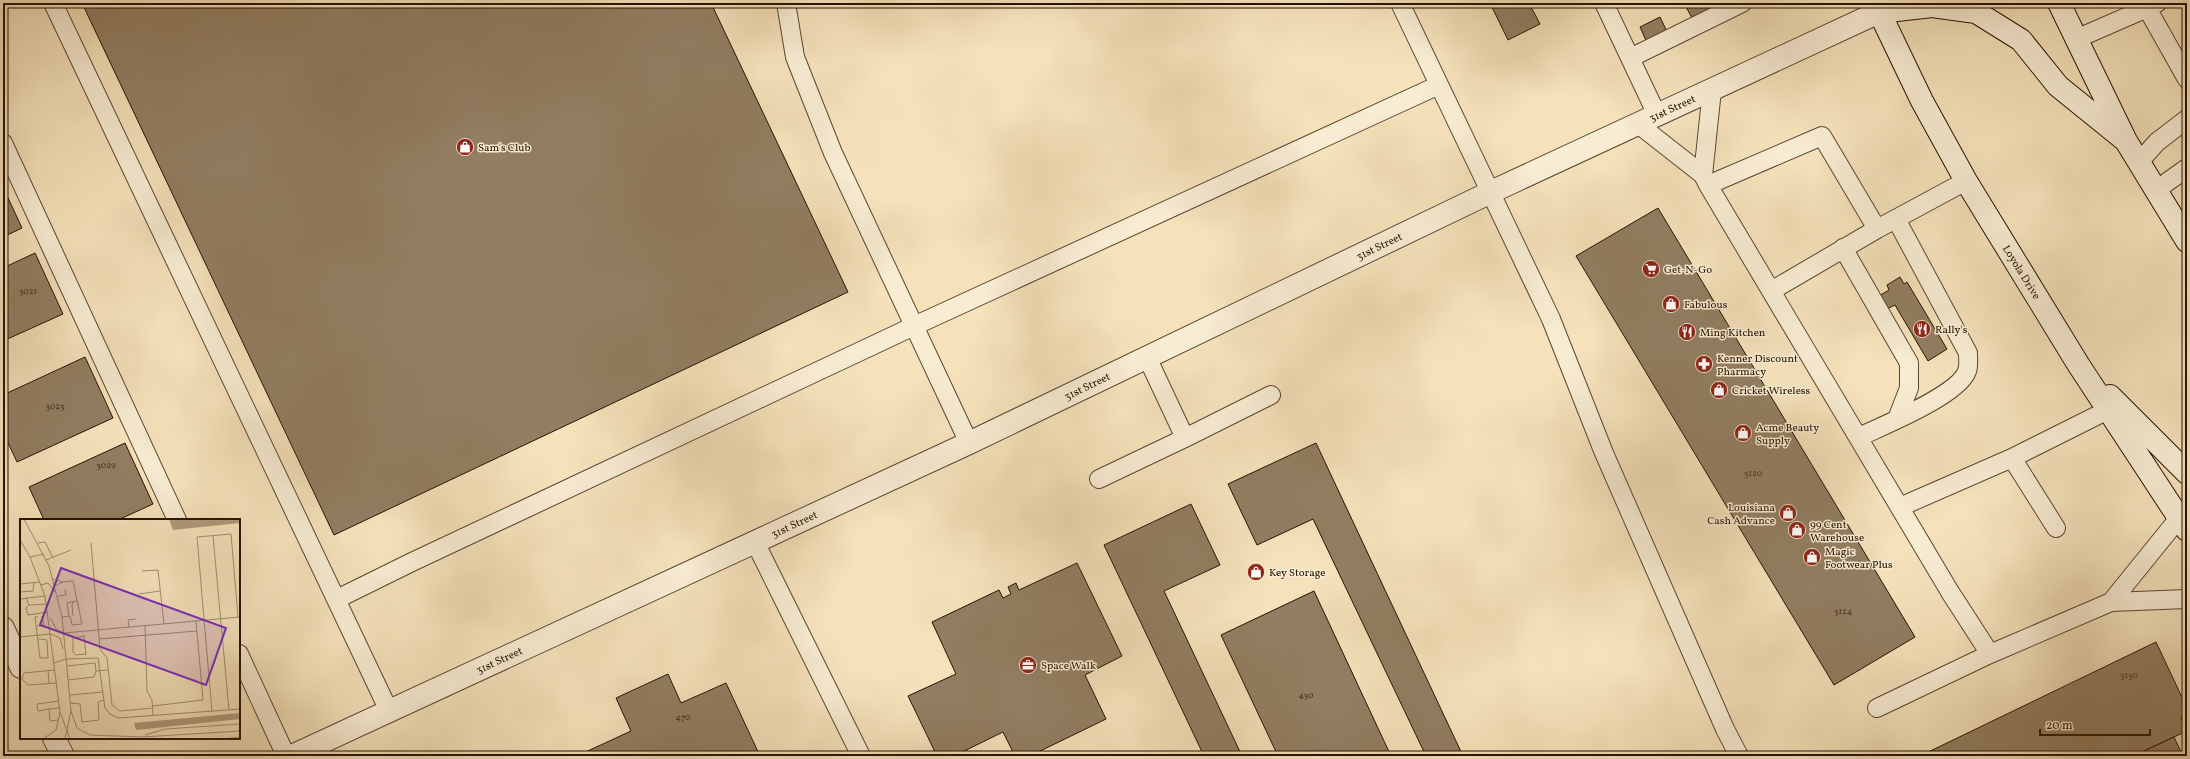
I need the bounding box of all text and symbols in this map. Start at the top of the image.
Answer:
street label: 31st Street [1647,92,1698,127]
shop icon: Sam's Club [455,137,475,157]
place label: Sam's Club [478,141,531,156]
street label: 31st Street [1354,230,1405,265]
street label: Loyola Drive [1998,243,2043,303]
supermarket icon: Get-N-Go [1641,259,1661,279]
place label: Get-N-Go [1664,263,1712,278]
house number: 3021 [19,285,37,298]
shop icon: Fabulous [1661,294,1681,314]
place label: Fabulous [1684,298,1728,313]
restaurant icon: Rally's [1912,319,1932,339]
restaurant icon: Ming Kitchen [1677,322,1697,342]
place label: Rally's [1935,323,1968,338]
place label: Ming Kitchen [1700,326,1766,341]
place label: Kenner Discount Pharmacy [1717,352,1798,380]
pharmacy icon: Kenner Discount Pharmacy [1694,354,1714,374]
street label: 31st Street [1062,370,1113,405]
shop icon: Cricket Wireless [1709,380,1729,400]
place label: Cricket Wireless [1732,384,1811,399]
house number: 3025 [45,400,65,413]
place label: Acme Beauty Supply [1756,421,1819,449]
shop icon: Acme Beauty Supply [1733,423,1753,443]
house number: 3029 [96,459,116,472]
house number: 3120 [1744,467,1763,480]
place label: Louisiana Cash Advance [1707,501,1776,529]
shop icon: Louisiana Cash Advance [1778,503,1798,523]
street label: 31st Street [769,508,820,543]
place label: 99 Cent Warehouse [1810,518,1864,546]
inset map [20,519,240,739]
shop icon: 99 Cent Warehouse [1787,520,1807,540]
place label: Magic Footwear Plus [1825,545,1893,573]
shop icon: Magic Footwear Plus [1802,547,1822,567]
shop icon: Key Storage [1246,562,1266,582]
place label: Key Storage [1269,566,1326,581]
house number: 3124 [1834,605,1852,618]
street label: 31st Street [474,644,525,679]
office icon: Space Walk [1018,655,1038,675]
place label: Space Walk [1041,659,1096,674]
house number: 3130 [2120,669,2139,682]
house number: 430 [1299,689,1314,702]
house number: 470 [676,711,691,724]
scale bar [2040,711,2150,737]
text: 20 m [2046,718,2073,734]

